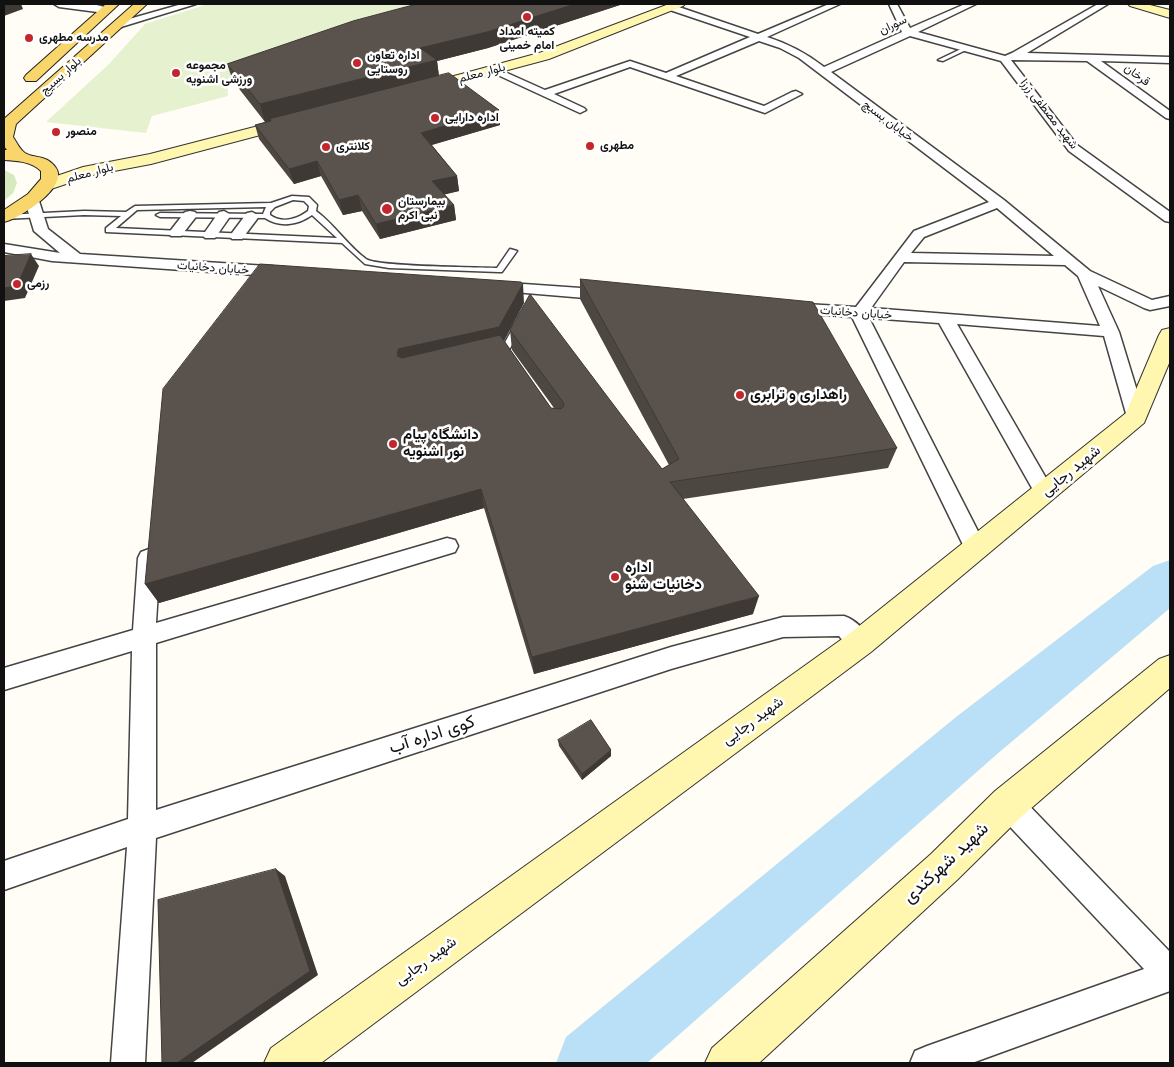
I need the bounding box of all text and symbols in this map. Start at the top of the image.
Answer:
marker: کمیته امداد امام خمینی [521,11,533,23]
street label: سوران [877,12,909,38]
place label: کمیته امداد امام خمینی [499,25,555,53]
place label: مدرسه مطهری [39,31,109,45]
marker: مدرسه مطهری [23,32,35,44]
place label: اداره تعاون روستایی [367,49,420,77]
street label: بلوار بسیج [38,54,84,98]
marker: اداره تعاون روستایی [351,57,363,69]
place label: مجموعه ورزشی اشنویه [186,59,252,87]
street label: بلوار معلم [457,60,507,86]
street label: قرخان [1121,61,1153,89]
marker: مجموعه ورزشی اشنویه [170,67,182,79]
street label: شهید مصطفی زرزا [1017,76,1081,152]
street label: خیابان بسبچ [860,97,916,145]
place label: اداره دارایی [445,111,499,125]
marker: اداره دارایی [429,112,441,124]
place label: منصور [66,125,97,139]
marker: منصور [50,126,62,138]
place label: مطهری [600,139,634,153]
place label: کلانتری [336,140,370,154]
marker: مطهری [584,140,596,152]
marker: کلانتری [320,141,332,153]
street label: بلوار معلم [65,160,115,186]
place label: بیمارستان نبی اکرم [398,195,445,223]
marker: بیمارستان نبی اکرم [380,202,394,216]
street label: خیابان دخانیات [177,258,249,278]
place label: رزمی [27,277,49,291]
marker: رزمی [11,278,23,290]
street label: خیابان دخانیات [820,303,892,323]
place label: راهداری و ترابری [750,386,847,404]
marker: راهداری و ترابری [734,389,746,401]
place label: دانشگاه پیام نور اشنویه [403,426,479,461]
marker: دانشگاه پیام نور اشنویه [387,438,399,450]
street label: شهید رجایی [1038,442,1104,500]
place label: اداره دخانیات شنو [625,559,702,594]
marker: اداره دخانیات شنو [609,571,621,583]
street label: شهید رجایی [719,693,787,749]
street label: کوی اداره آب [386,711,478,759]
street label: شهید شهرکندی [899,818,993,908]
street label: شهید رجایی [392,933,460,989]

